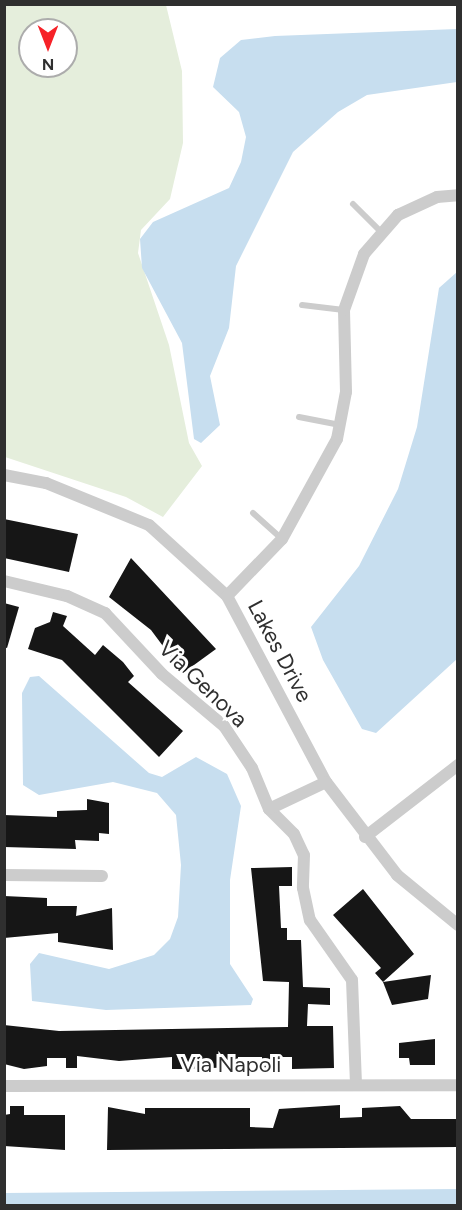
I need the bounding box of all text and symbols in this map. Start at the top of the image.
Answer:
north arrow [18,18,78,78]
text: N [42,55,54,74]
street label: Lakes Drive [242,596,318,706]
street label: Via Genova [153,635,253,733]
street label: Via Napoli [181,1052,281,1078]

